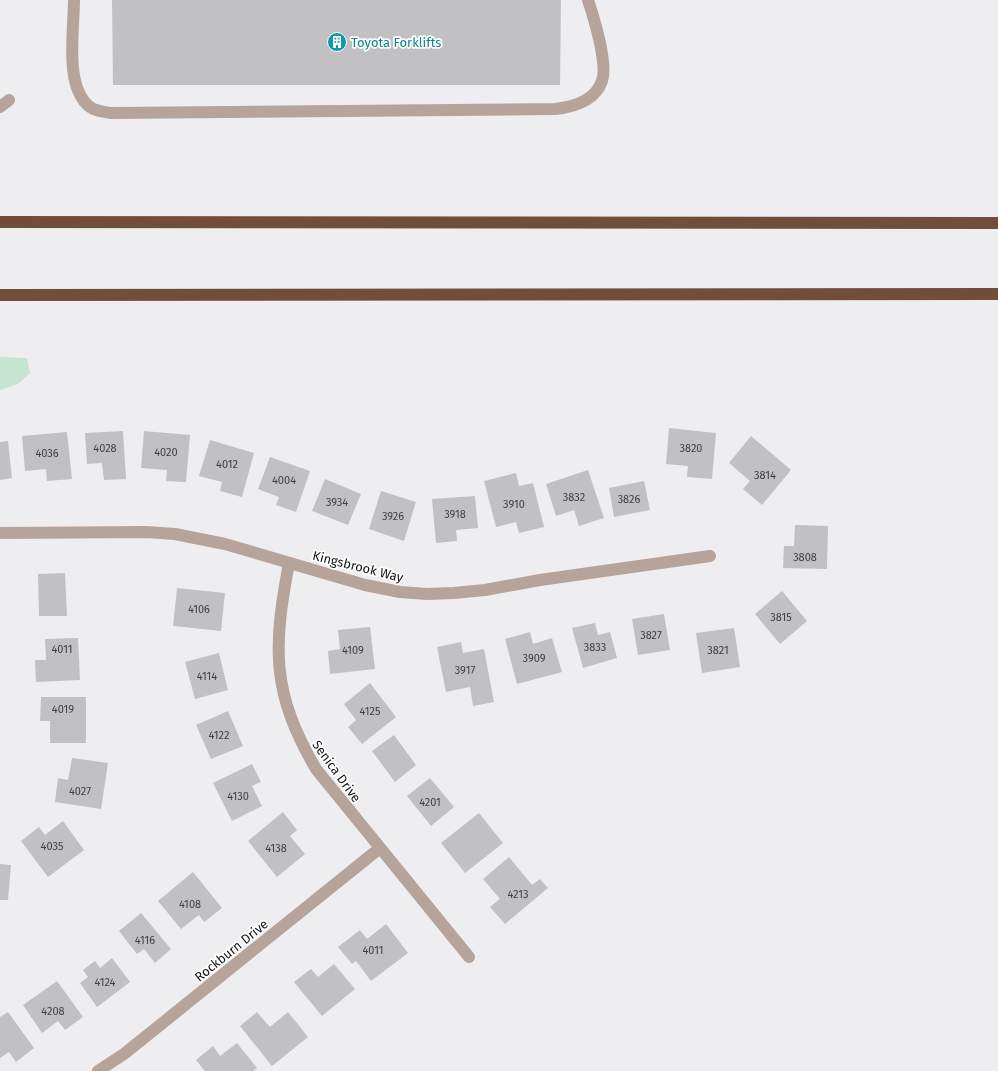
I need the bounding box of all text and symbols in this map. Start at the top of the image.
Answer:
building icon: Toyota Forklifts [326,31,348,53]
place label: Toyota Forklifts [351,35,441,50]
house number: 4028 [93,442,117,455]
house number: 3820 [679,442,703,455]
house number: 4020 [154,446,178,459]
house number: 4036 [35,447,59,460]
house number: 4012 [216,458,238,471]
house number: 3814 [754,469,776,482]
house number: 4004 [272,474,296,487]
house number: 3832 [563,491,585,504]
house number: 3826 [618,493,641,506]
house number: 3934 [326,496,348,509]
house number: 3910 [503,498,525,511]
house number: 3918 [444,508,466,521]
house number: 3926 [382,510,404,523]
street label: Kingsbrook Way [311,548,405,585]
house number: 3808 [793,551,817,564]
house number: 4106 [188,603,210,616]
house number: 3815 [770,611,792,624]
house number: 3827 [640,629,662,642]
house number: 3833 [584,641,606,654]
house number: 4011 [51,643,73,656]
house number: 4109 [342,644,364,657]
house number: 3821 [707,644,729,657]
house number: 3909 [523,652,546,665]
house number: 3917 [455,664,475,677]
house number: 4114 [197,670,217,683]
house number: 4019 [52,703,74,716]
house number: 4125 [360,705,381,718]
house number: 4122 [209,729,229,742]
street label: Senica Drive [309,738,364,805]
house number: 4027 [69,785,91,798]
house number: 4130 [227,790,249,803]
house number: 4201 [419,796,441,809]
house number: 4035 [41,840,64,853]
house number: 4138 [265,842,287,855]
house number: 4213 [507,888,529,901]
house number: 4108 [179,898,201,911]
street label: Rockburn Drive [192,916,271,985]
house number: 4116 [135,934,155,947]
house number: 4011 [362,944,384,957]
house number: 4124 [95,976,116,989]
house number: 4208 [41,1005,65,1018]

